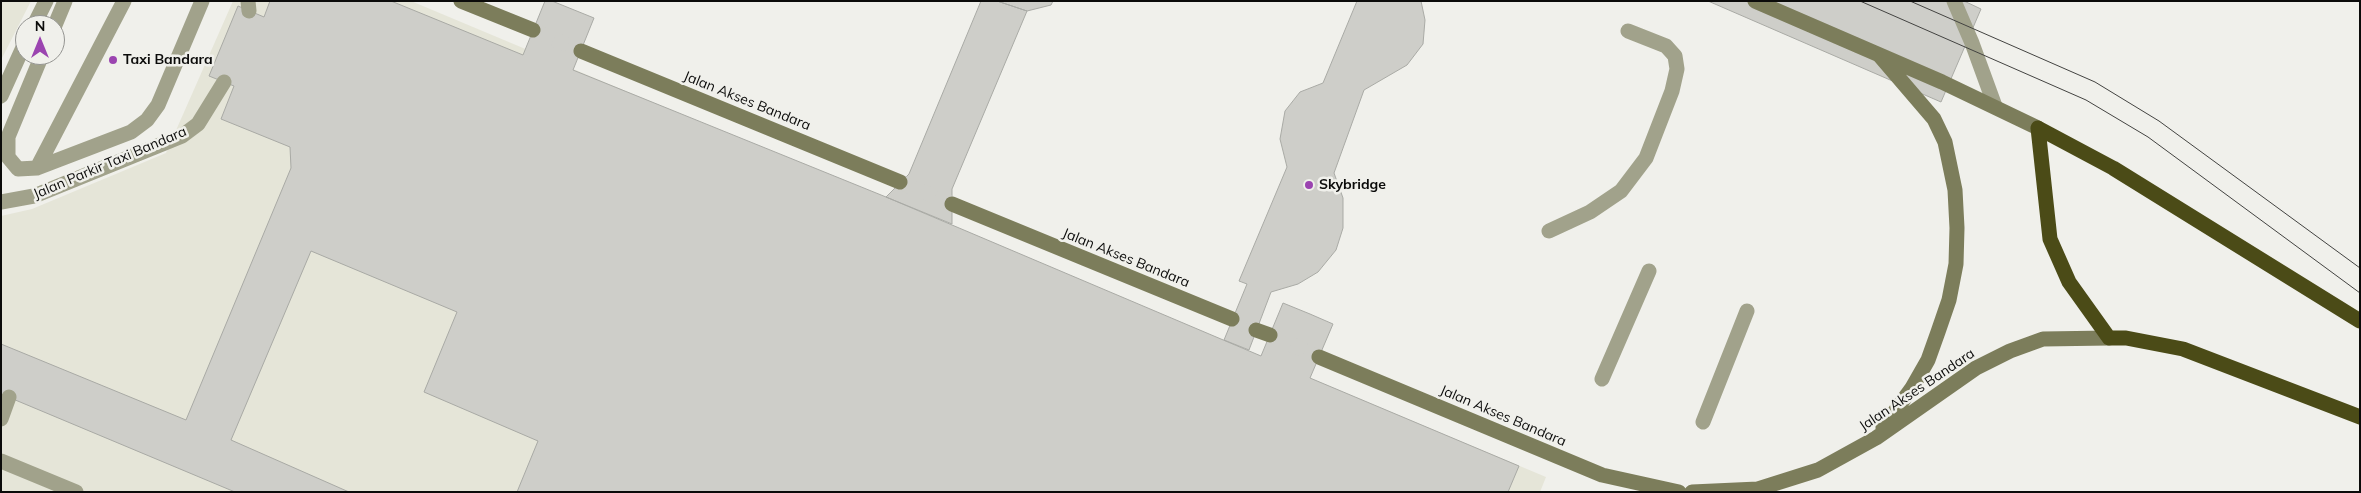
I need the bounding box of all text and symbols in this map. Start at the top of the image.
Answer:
north arrow [15,15,65,65]
text: N [35,17,45,35]
place label: Taxi Bandara [123,52,213,68]
marker: Taxi Bandara [107,54,119,66]
street label: Jalan Akses Bandara [681,68,813,134]
street label: Jalan Parkir Taxi Bandara [31,123,189,203]
place label: Skybridge [1319,177,1386,193]
marker: Skybridge [1303,179,1315,191]
street label: Jalan Akses Bandara [1060,225,1192,291]
street label: Jalan Akses Bandara [1856,345,1978,435]
street label: Jalan Akses Bandara [1437,382,1569,450]

